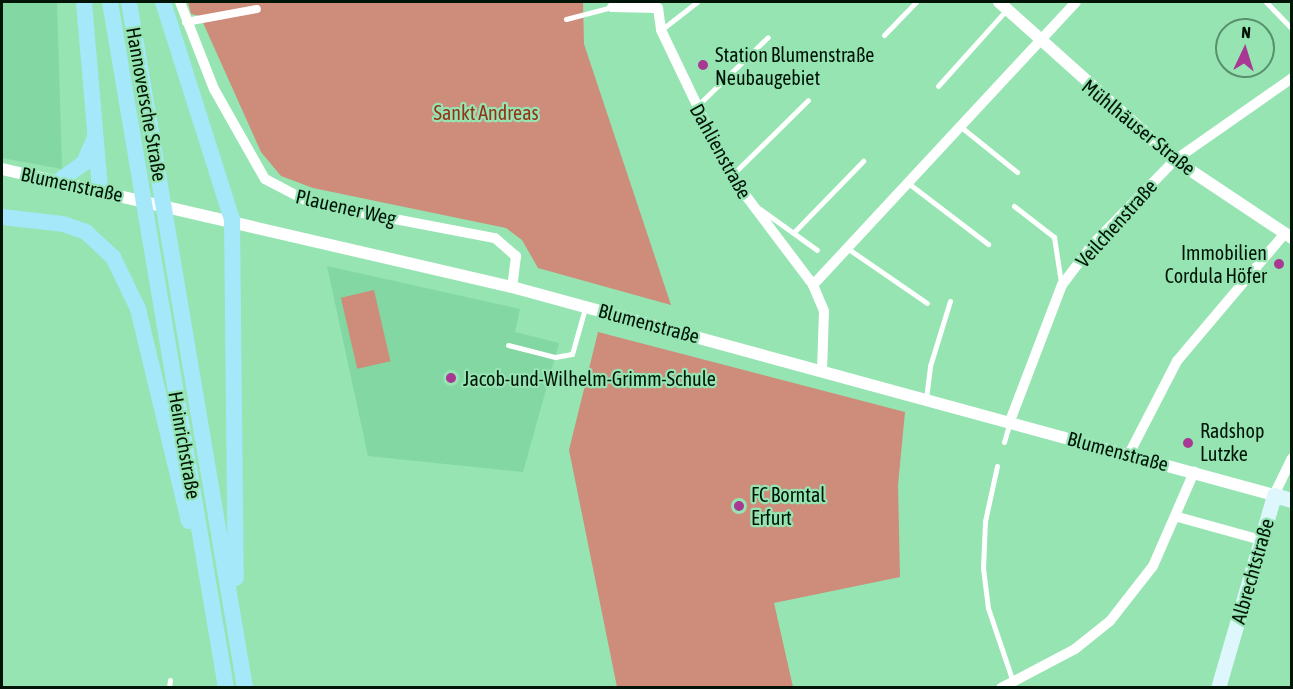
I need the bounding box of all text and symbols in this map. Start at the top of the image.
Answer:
north arrow [1215,18,1275,78]
text: N [1241,23,1251,41]
street label: Hannoversche Straße [122,25,172,183]
place label: Station Blumenstraße Neubaugebiet [715,42,874,89]
marker: Station Blumenstraße Neubaugebiet [696,58,710,72]
street label: Mühlhäuser Straße [1077,74,1201,180]
street label: Dahlienstraße [685,99,757,203]
park label: Sankt Andreas [433,100,539,124]
street label: Blumenstraße [19,161,125,207]
street label: Veilchenstraße [1070,174,1162,272]
street label: Plauener Weg [294,184,398,230]
place label: Immobilien Cordula Höfer [1165,240,1267,287]
marker: Immobilien Cordula Höfer [1272,257,1286,271]
street label: Blumenstraße [596,298,702,348]
place label: Jacob-und-Wilhelm-Grimm-Schule [463,366,716,390]
marker: Jacob-und-Wilhelm-Grimm-Schule [444,371,458,385]
street label: Heinrichstraße [164,389,206,501]
place label: Radshop Lutzke [1200,419,1264,466]
street label: Blumenstraße [1065,426,1171,476]
marker: Radshop Lutzke [1181,436,1195,450]
place label: FC Borntal Erfurt [751,482,826,529]
marker: FC Borntal Erfurt [732,499,746,513]
street label: Albrechtstraße [1226,516,1278,626]

